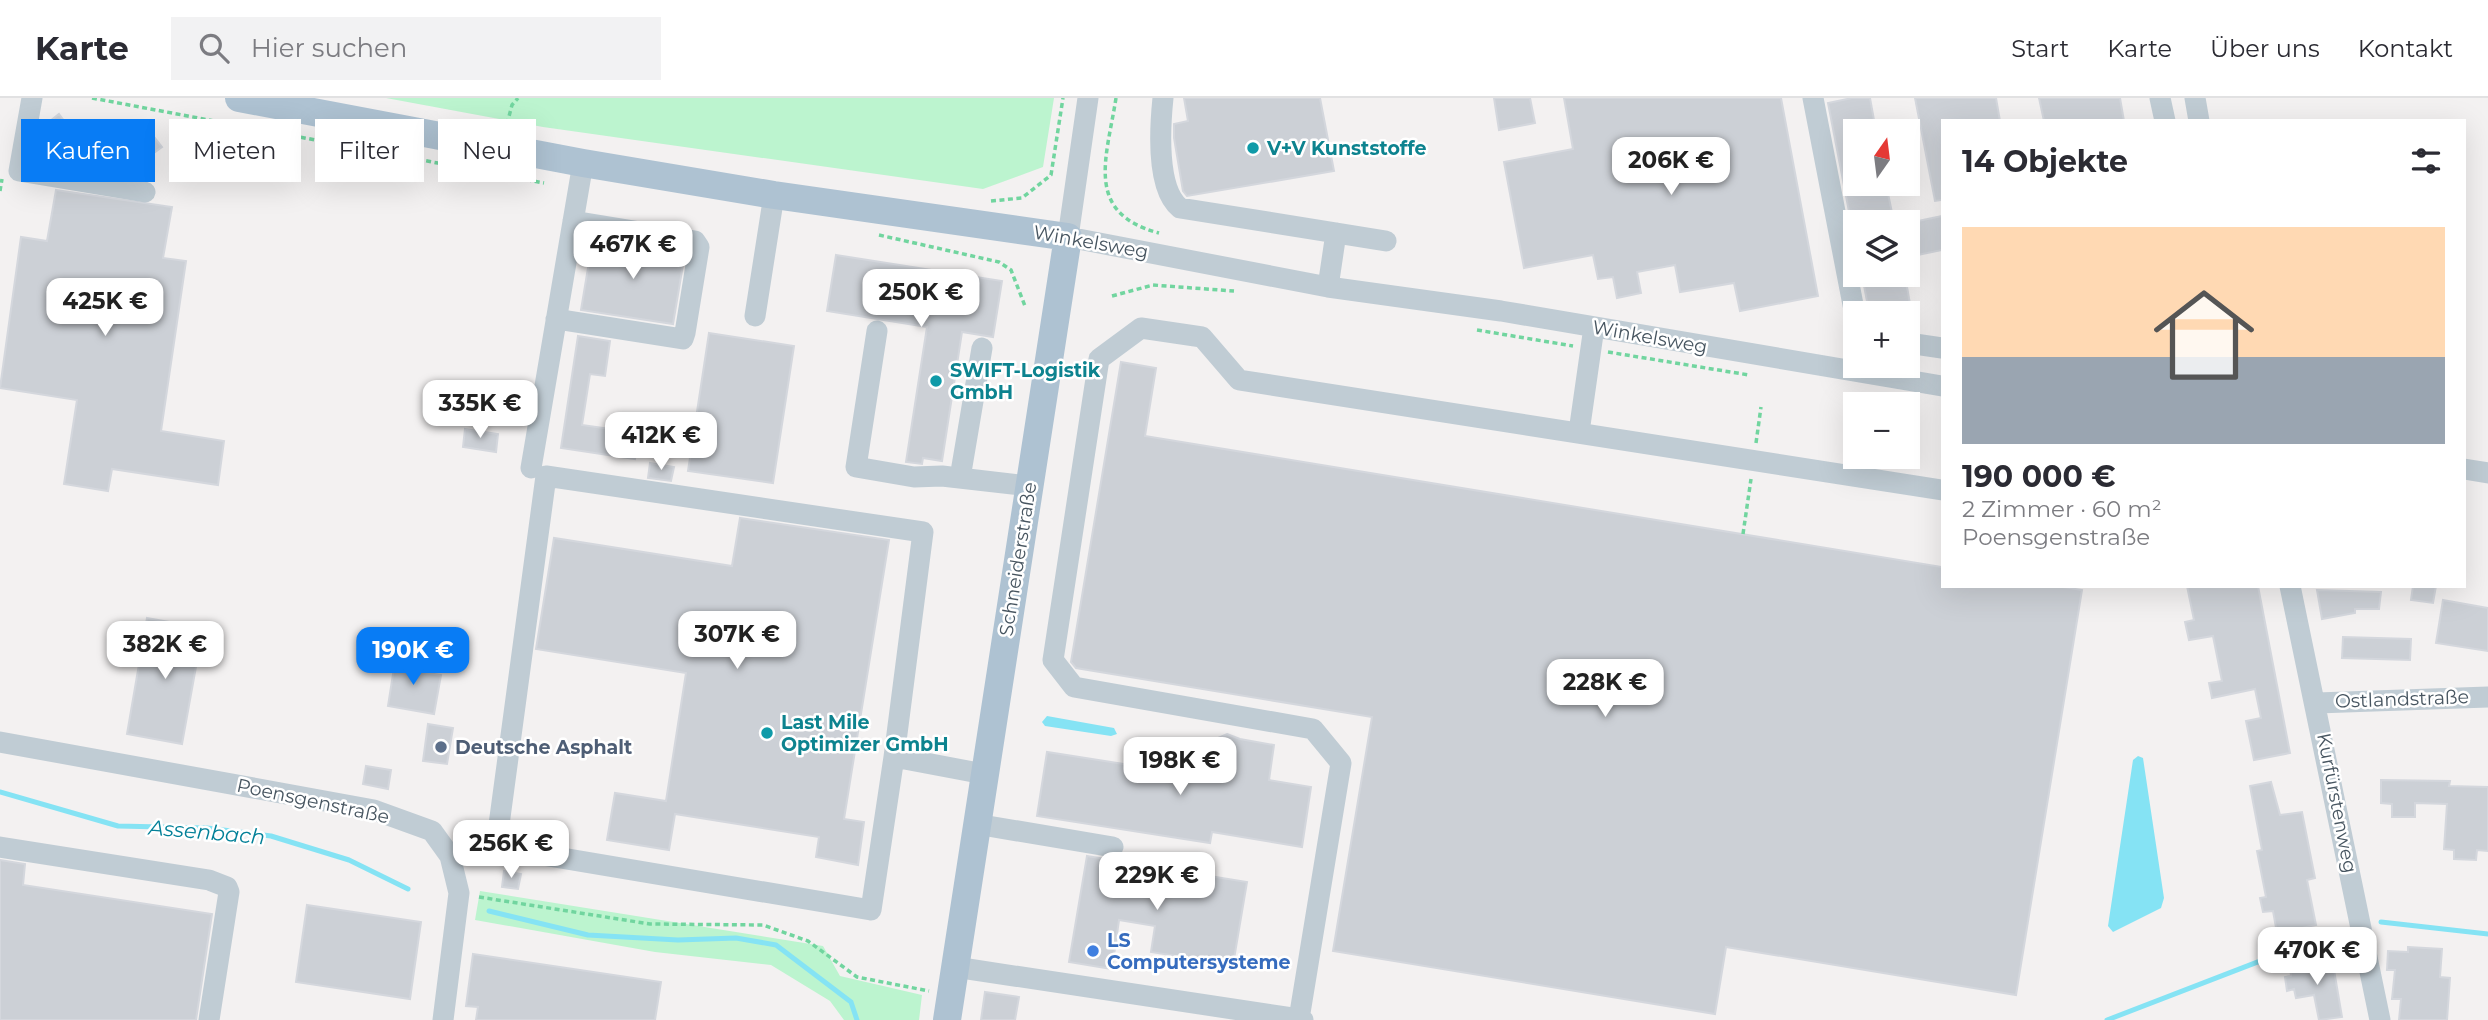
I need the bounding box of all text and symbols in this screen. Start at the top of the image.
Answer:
search box [171,17,661,80]
text: Karte [35,28,129,68]
icon: search [195,29,233,67]
text: Hier suchen [251,32,407,64]
text: Start [2011,34,2069,63]
text: Karte [2107,34,2172,63]
text: Über uns [2210,34,2320,63]
text: Kontakt [2358,34,2453,63]
chip: Kaufen [21,119,155,182]
chip: Mieten [169,119,301,182]
chip: Filter [315,119,424,182]
chip: Neu [438,119,536,182]
north arrow [1843,119,1920,196]
map controls [1843,119,1920,469]
place label: V+V Kunststoffe [1266,137,1427,160]
pin: 206K € [1614,138,1728,197]
marker: V+V Kunststoffe [1245,140,1261,156]
icon: filters [2407,142,2445,180]
text: 14 Objekte [1962,143,2128,180]
text: 206K € [1628,146,1714,174]
button: layers [1843,210,1920,287]
street label: Winkelsweg [1032,221,1150,263]
pin: 467K € [576,222,690,281]
text: 467K € [590,230,676,258]
pin: 250K € [864,270,978,329]
icon: home [2141,272,2267,398]
pin: 425K € [48,278,162,338]
text: 250K € [878,278,964,306]
text: 425K € [62,287,148,315]
button: + [1843,301,1920,378]
street label: Winkelsweg [1591,316,1709,358]
place label: SWIFT-Logistik GmbH [950,359,1101,404]
marker: SWIFT-Logistik GmbH [928,373,944,389]
pin: 335K € [423,380,537,440]
text: 335K € [439,389,521,417]
button: − [1843,392,1920,469]
pin: 412K € [604,412,718,472]
text: 412K € [621,421,701,449]
text: 190 000 € [1962,458,2116,495]
street label: Schneiderstraße [994,480,1042,638]
text: 2 Zimmer · 60 m² [1962,495,2162,523]
text: Poensgenstraße [1962,523,2150,551]
pin: 307K € [680,612,794,671]
text: 307K € [694,620,780,648]
pin: 382K € [108,622,222,681]
pin: 190K € [356,628,470,687]
text: 382K € [123,630,207,658]
text: 190K € [372,636,454,664]
pin: 228K € [1548,660,1662,719]
text: 228K € [1563,668,1647,696]
street label: Ostlandstraße [2335,685,2469,713]
place label: Last Mile Optimizer GmbH [781,711,949,756]
marker: Last Mile Optimizer GmbH [759,725,775,741]
street label: Kurfürstenweg [2312,731,2362,875]
place label: Deutsche Asphalt [455,736,632,759]
pin: 198K € [1123,738,1237,797]
marker: Deutsche Asphalt [433,739,449,755]
text: 198K € [1139,746,1221,774]
street label: Poensgenstraße [235,774,391,828]
water label: Assenbach [146,814,266,850]
pin: 256K € [454,820,568,880]
text: 256K € [469,829,553,857]
pin: 229K € [1100,852,1214,912]
text: 229K € [1115,861,1199,889]
pin: 470K € [2260,928,2374,987]
place label: LS Computersysteme [1107,929,1290,974]
text: 470K € [2274,936,2360,964]
marker: LS Computersysteme [1085,943,1101,959]

